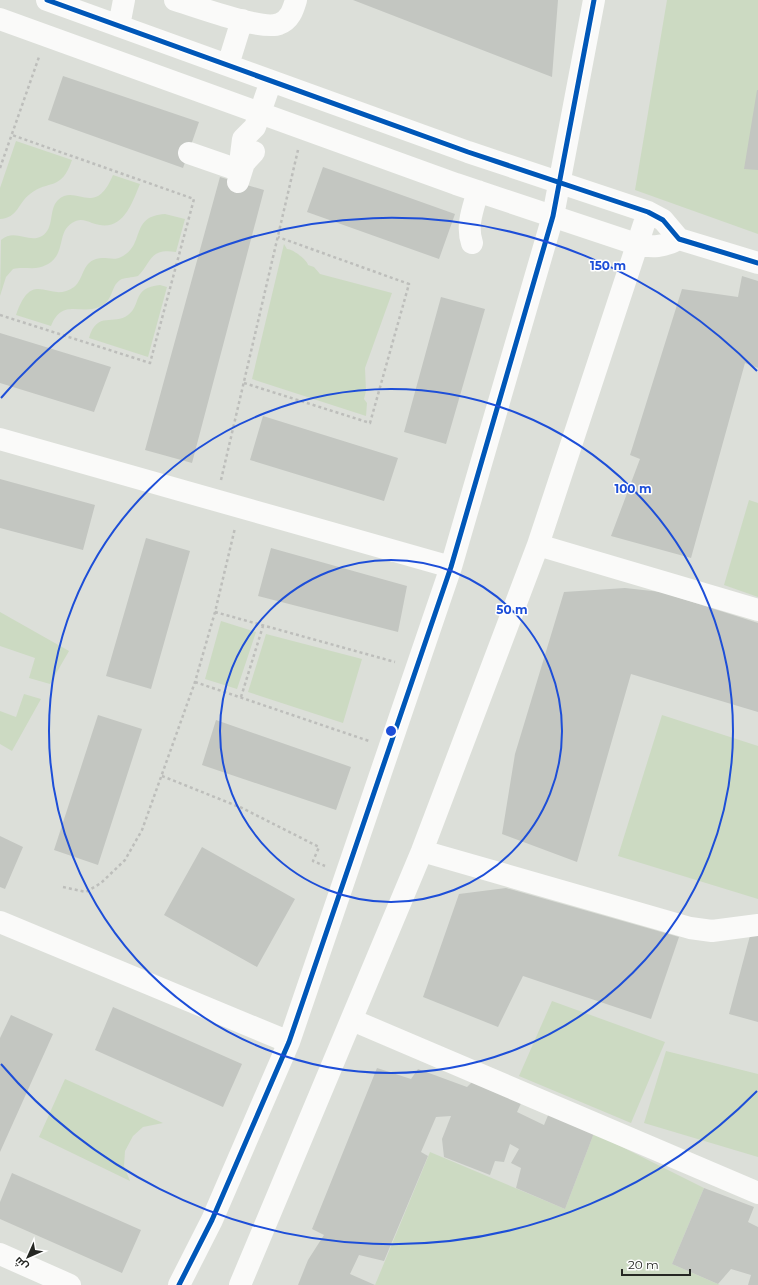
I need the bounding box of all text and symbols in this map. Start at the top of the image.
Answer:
text: 150 m [590,258,626,273]
text: 100 m [615,481,651,496]
text: 50 m [496,602,528,617]
centre of rings [384,724,398,738]
north arrow [8,1237,48,1277]
scale bar [622,1251,690,1277]
text: ش [11,1254,31,1274]
text: 20 m [628,1257,659,1272]

